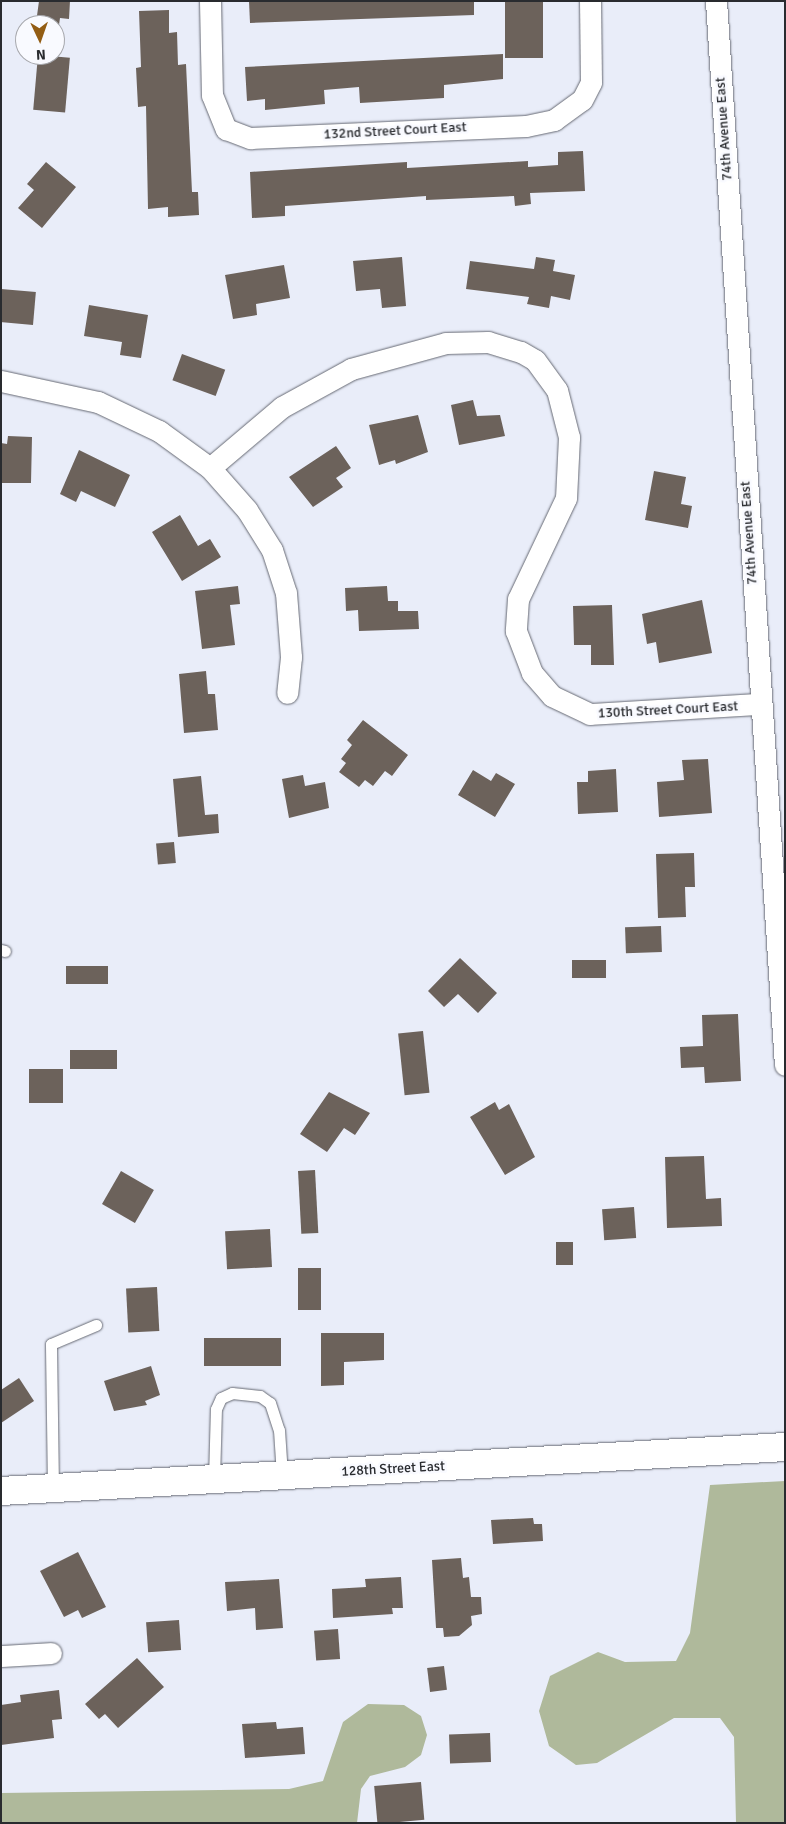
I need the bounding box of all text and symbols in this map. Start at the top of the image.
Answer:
north arrow [15,15,65,65]
text: N [35,46,46,63]
street label: 74th Avenue East [712,77,736,181]
street label: 132nd Street Court East [323,119,467,143]
street label: 74th Avenue East [737,481,761,585]
street label: 130th Street Court East [597,698,739,722]
street label: 128th Street East [341,1458,445,1480]

